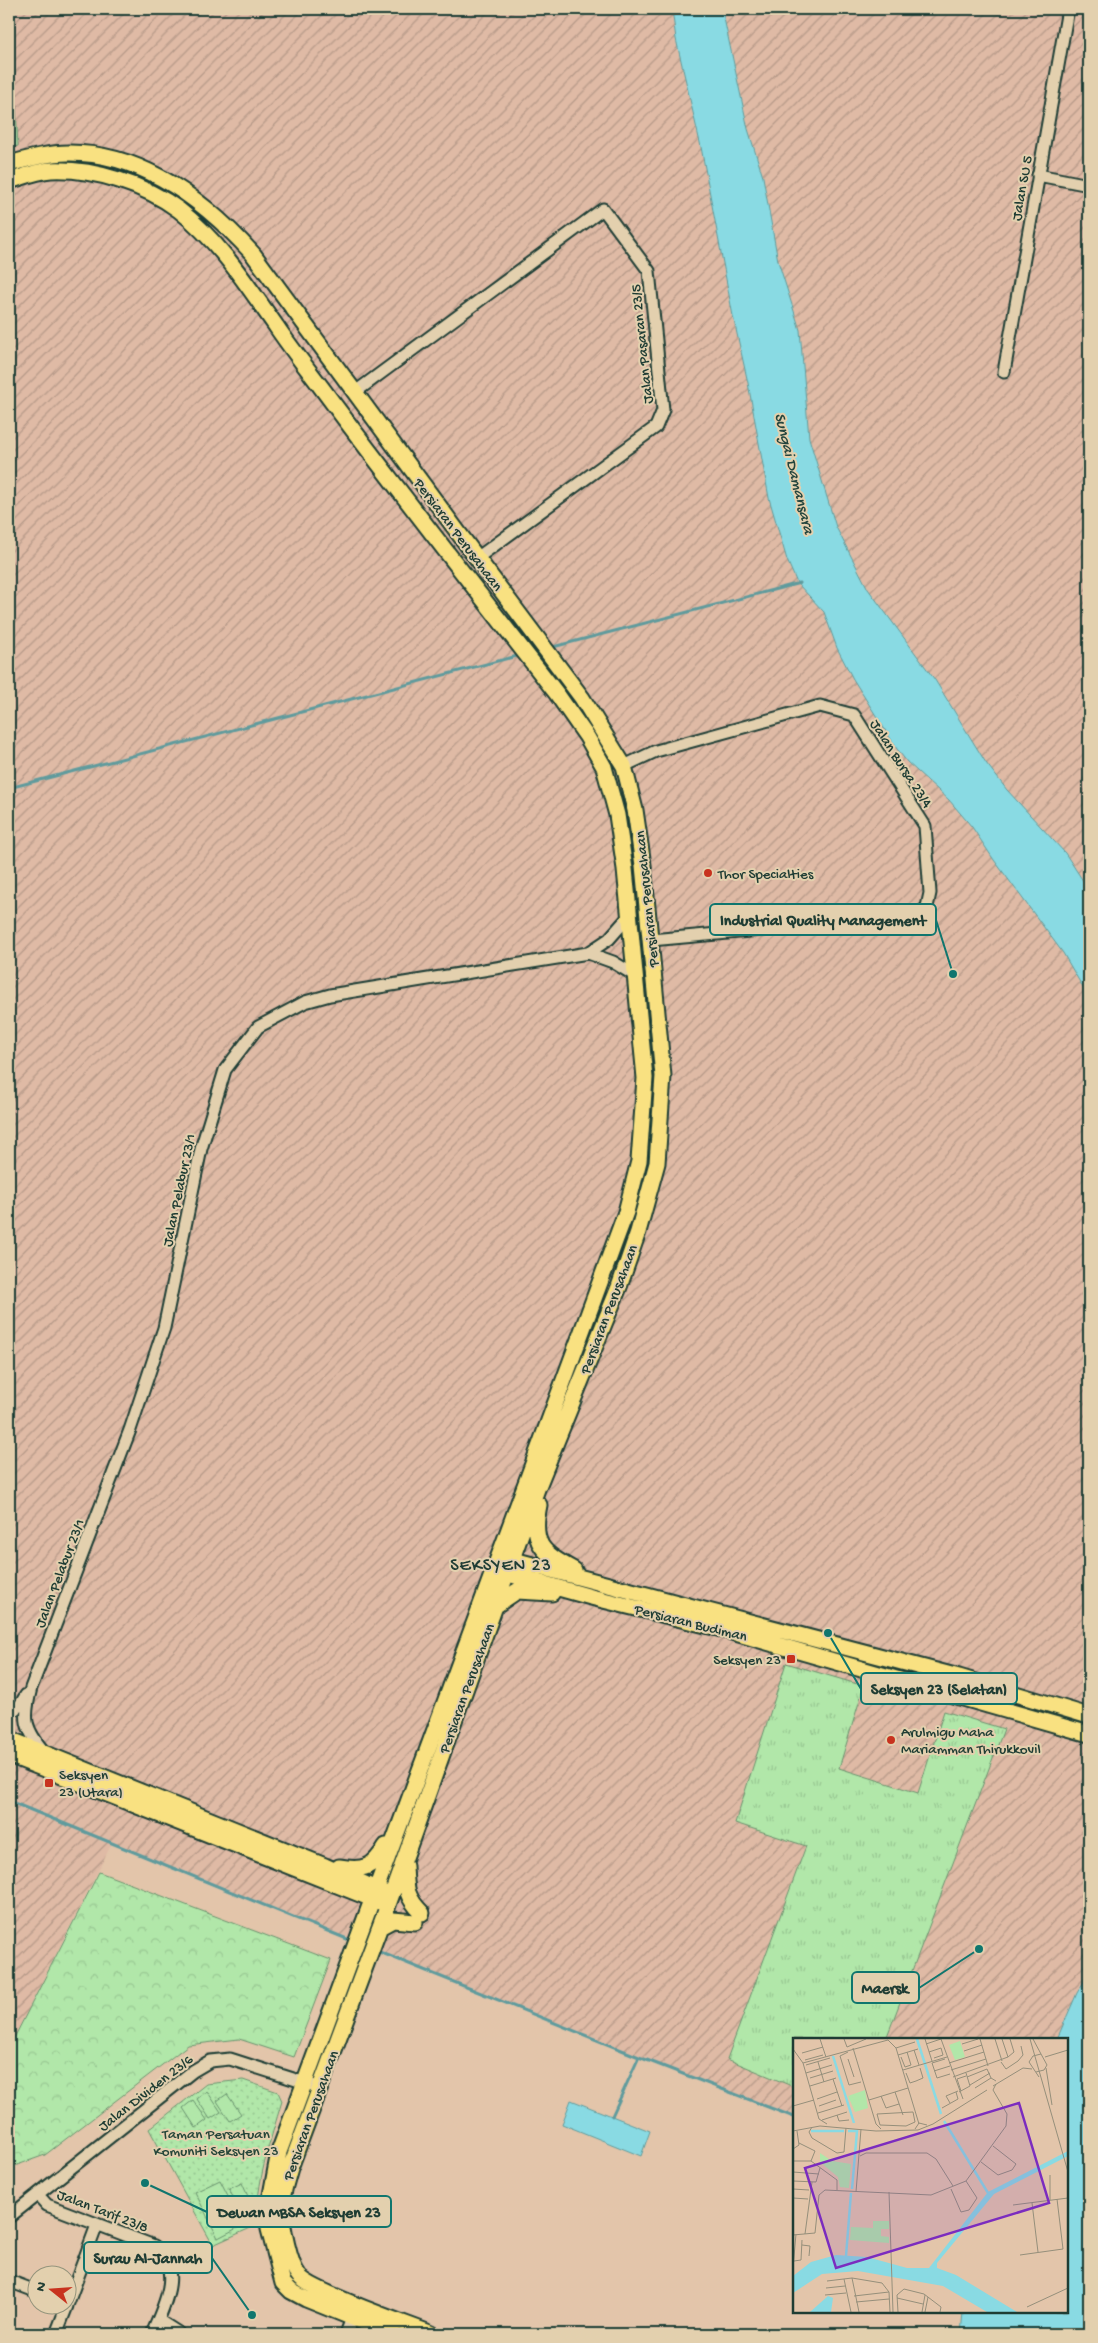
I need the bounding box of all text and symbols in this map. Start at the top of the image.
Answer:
street label: Jalan SU 5 [1008,154,1038,222]
street label: Jalan Pasaran 23/5 [628,283,658,404]
water label: Sungai Damansara [768,411,817,538]
street label: Persiaran Perusahaan [408,474,506,595]
street label: Jalan Bursa 23/4 [865,716,936,812]
street label: Persiaran Perusahaan [632,830,664,969]
place label: Thor Specialties [717,866,814,884]
marker: Thor Specialties [702,867,714,879]
callout: Industrial Quality Management [710,904,936,935]
text: Industrial Quality Management [720,913,927,932]
street label: Jalan Pelabur 23/1 [159,1132,201,1248]
street label: Persiaran Perusahaan [577,1243,643,1378]
street label: Jalan Pelabur 23/1 [32,1517,90,1631]
district label: SEKSYEN 23 [450,1556,552,1577]
street label: Persiaran Budiman [631,1601,749,1647]
street label: Persiaran Perusahaan [436,1621,500,1757]
place label: Seksyen 23 [713,1652,781,1670]
marker: Seksyen 23 [785,1653,797,1665]
callout: Seksyen 23 (Selatan) [861,1673,1017,1704]
text: Seksyen 23 (Selatan) [871,1682,1007,1701]
place label: Arulmigu Maha Mariamman Thirukkovil [901,1724,1041,1759]
marker: Arulmigu Maha Mariamman Thirukkovil [885,1734,897,1746]
place label: Seksyen 23 (Utara) [59,1767,123,1802]
marker: Seksyen 23 (Utara) [43,1777,55,1789]
callout: Maersk [852,1972,919,2003]
text: Maersk [862,1981,910,2000]
inset map [793,2038,1068,2313]
street label: Persiaran Perusahaan [280,2048,344,2184]
street label: Jalan Dividen 23/6 [95,2051,197,2136]
park label: Taman Persatuan Komuniti Seksyen 23 [154,2126,279,2161]
street label: Jalan Tarif 23/8 [54,2186,150,2238]
callout: Dewan MBSA Seksyen 23 [207,2196,391,2227]
text: Dewan MBSA Seksyen 23 [215,2205,381,2224]
callout: Surau Al-Jannah [84,2242,212,2273]
text: Surau Al-Jannah [94,2251,203,2270]
north arrow [28,2266,78,2316]
text: N [32,2280,51,2294]

